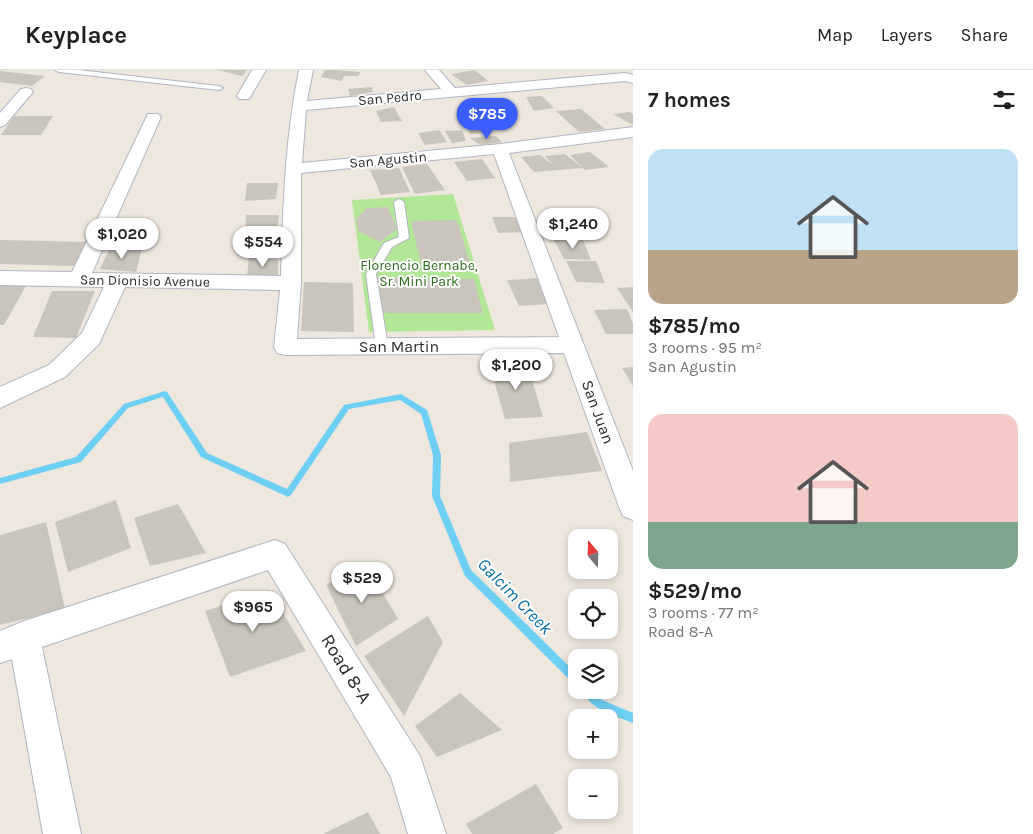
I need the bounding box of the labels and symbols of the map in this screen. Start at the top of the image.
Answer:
street label: San Pedro [357,87,423,109]
pin: $785 [457,98,517,140]
street label: San Agustin [349,148,427,172]
pin: $1,240 [532,208,614,250]
pin: $1,020 [81,218,163,260]
pin: $554 [233,226,293,268]
park label: Florencio Bernabe, Sr. Mini Park [360,257,478,290]
street label: San Dionisio Avenue [80,271,210,291]
street label: San Martin [359,337,439,356]
pin: $1,200 [475,348,557,391]
street label: San Juan [578,377,618,447]
north arrow [568,529,618,579]
water label: Galcim Creek [473,553,558,640]
pin: $529 [332,562,392,604]
pin: $965 [223,590,283,633]
street label: Road 8-A [316,630,376,708]

